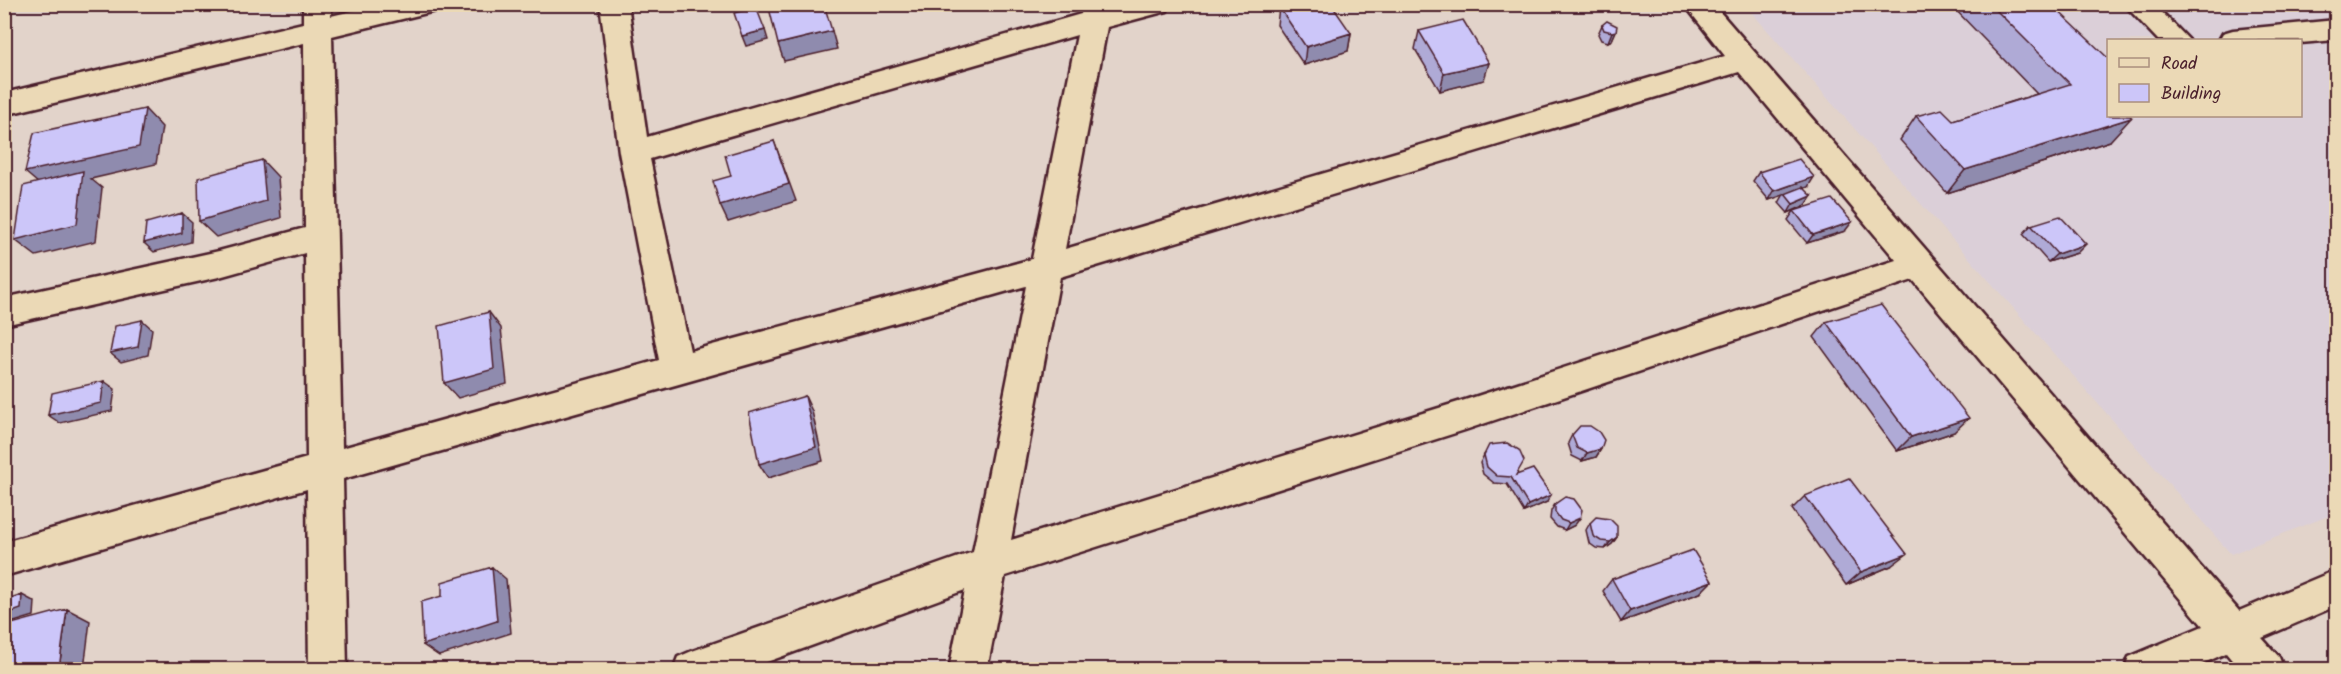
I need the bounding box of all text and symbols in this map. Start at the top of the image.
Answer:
legend [2107,39,2302,117]
text: Road [2161,50,2198,79]
text: Building [2161,80,2221,109]

